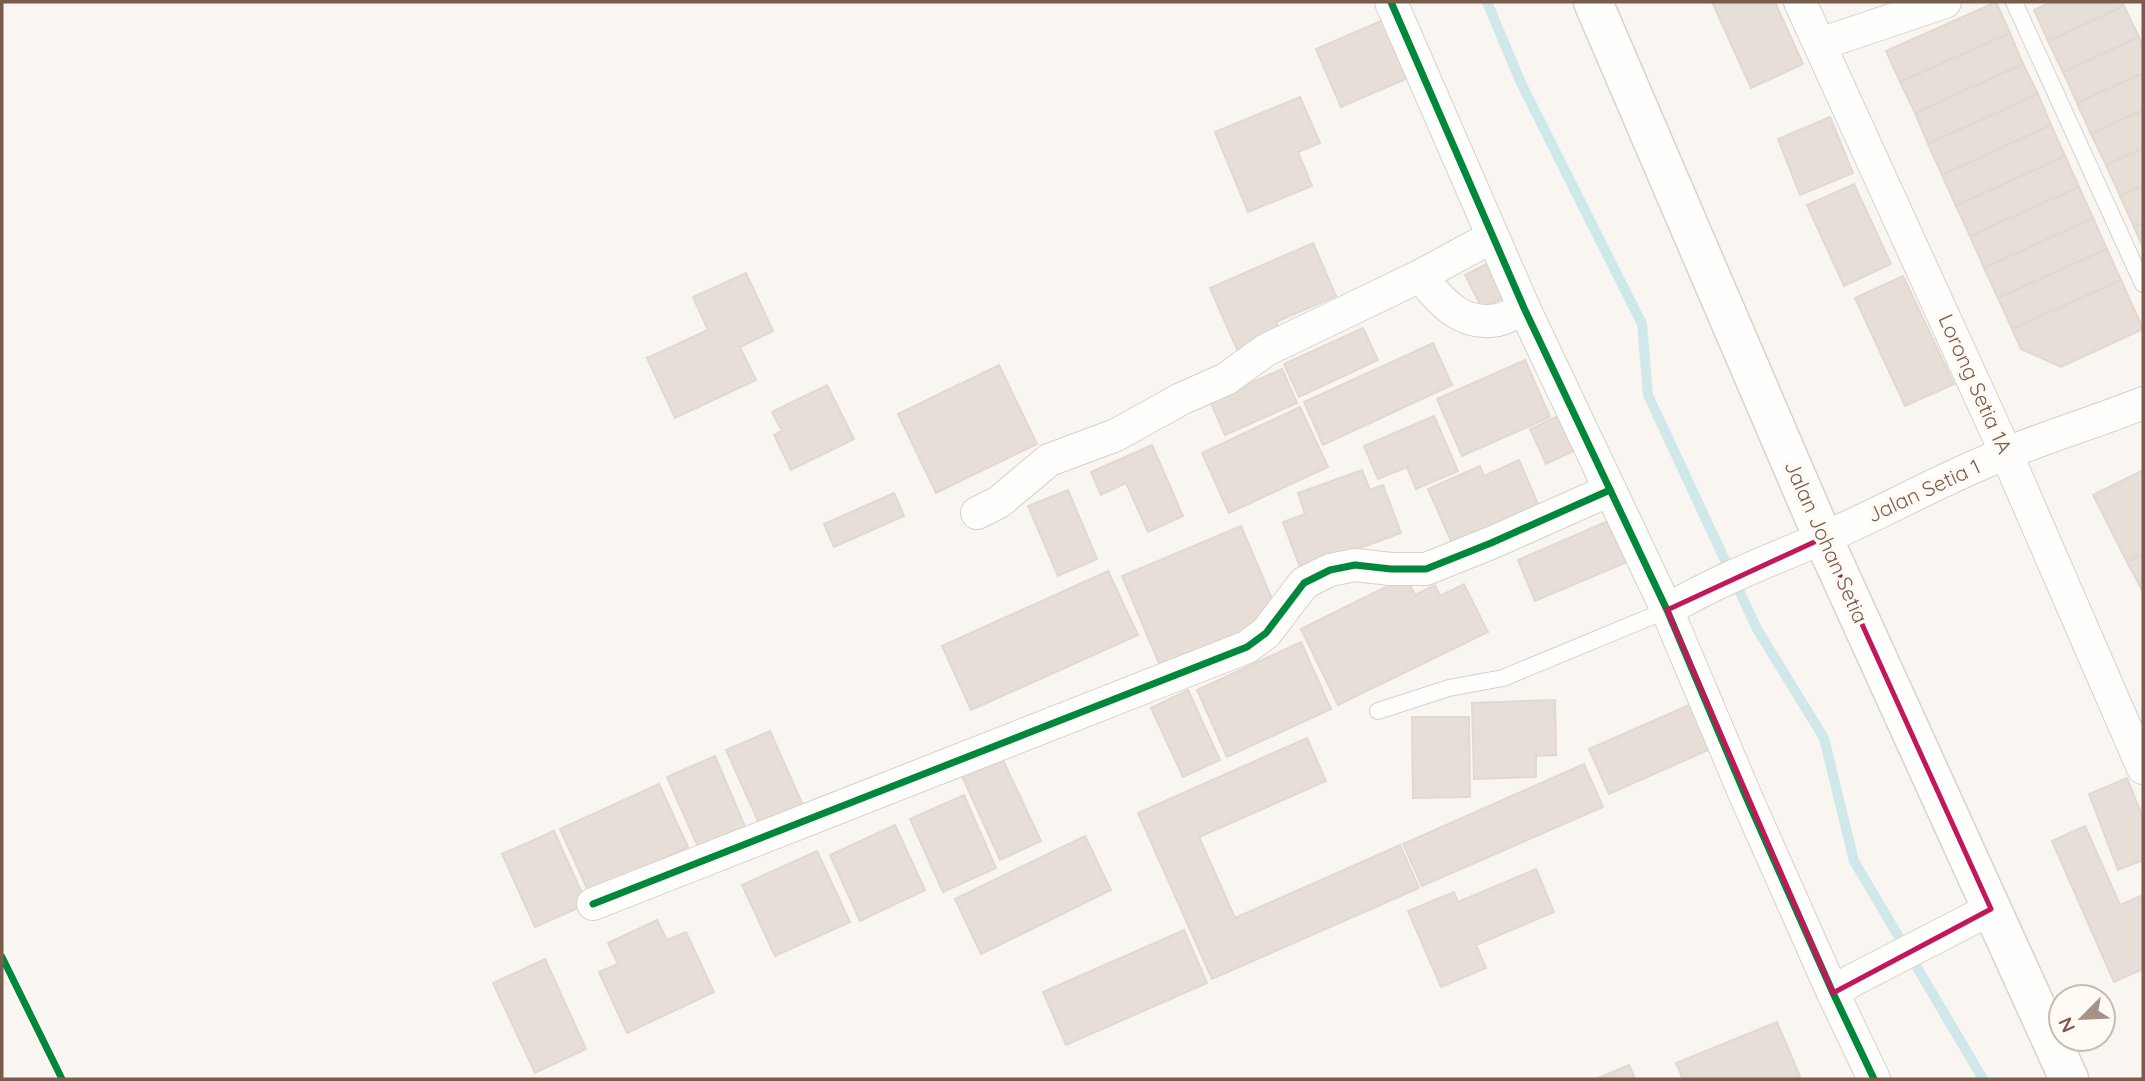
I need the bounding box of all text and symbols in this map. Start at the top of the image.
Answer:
street label: Lorong Setia 1A [1933,310,2018,458]
street label: Jalan Setia 1 [1863,453,1984,528]
street label: Jalan Johan Setia [1779,456,1874,627]
north arrow [2047,983,2117,1053]
text: N [2053,1014,2080,1036]

